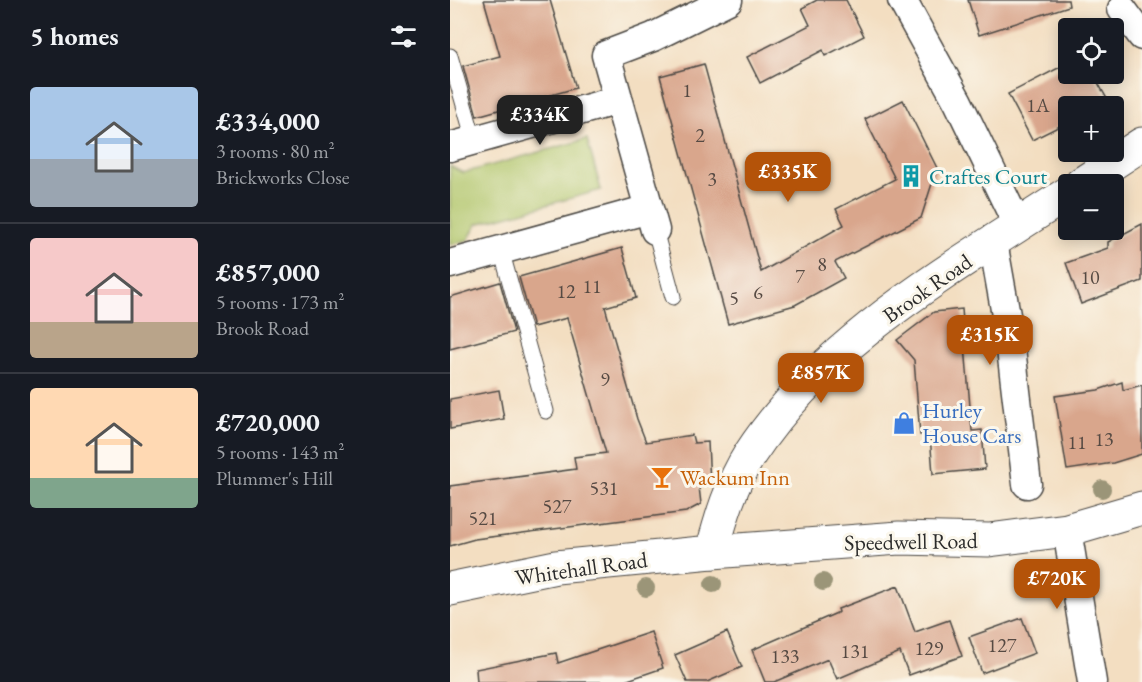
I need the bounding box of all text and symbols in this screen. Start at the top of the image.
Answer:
map controls [1058,18,1124,240]
button: locate [1058,18,1124,84]
text: 5 homes [30,19,119,53]
icon: filters [387,20,420,53]
house number: 1 [682,77,692,103]
house number: 1A [1026,92,1050,118]
pin: £334K [498,95,582,146]
button: + [1058,96,1124,162]
text: £334K [511,101,569,127]
text: £334,000 [216,104,320,138]
icon: home [78,111,150,183]
house number: 2 [695,122,705,148]
text: 3 rooms · 80 m² [216,138,335,164]
pin: £335K [746,152,830,203]
text: £335K [759,158,817,184]
place label: Craftes Court [929,162,1047,191]
building icon: Craftes Court [898,163,924,189]
text: Brickworks Close [216,164,350,190]
house number: 3 [707,166,717,192]
button: − [1058,174,1124,240]
street label: Brook Road [877,247,978,330]
house number: 8 [817,251,827,277]
text: £857,000 [216,255,320,289]
icon: home [78,262,150,334]
house number: 7 [795,263,805,289]
house number: 10 [1080,264,1100,290]
house number: 11 [582,273,602,299]
house number: 12 [556,278,576,304]
house number: 6 [753,279,763,305]
house number: 5 [729,285,739,311]
text: 5 rooms · 173 m² [216,289,344,315]
text: Brook Road [216,315,309,341]
pin: £315K [948,315,1032,366]
text: £315K [961,321,1019,347]
pin: £857K [779,353,863,404]
text: £857K [792,359,850,385]
house number: 9 [600,366,610,392]
place label: Hurley House Cars [922,396,1021,450]
text: £720,000 [216,405,320,439]
shop icon: Hurley House Cars [891,410,917,436]
icon: home [78,412,150,484]
house number: 13 [1094,426,1114,452]
house number: 11 [1067,429,1087,455]
text: 5 rooms · 143 m² [216,439,344,465]
place label: Wackum Inn [680,463,790,492]
bar icon: Wackum Inn [649,464,675,490]
text: Plummer's Hill [216,465,333,491]
house number: 531 [590,475,618,501]
house number: 527 [543,493,572,519]
house number: 521 [469,505,497,531]
street label: Speedwell Road [844,526,979,557]
street label: Whitehall Road [513,545,650,592]
pin: £720K [1015,559,1099,610]
text: £720K [1028,565,1086,591]
house number: 127 [988,632,1017,658]
house number: 129 [915,635,944,661]
house number: 131 [841,638,869,664]
house number: 133 [771,643,799,669]

